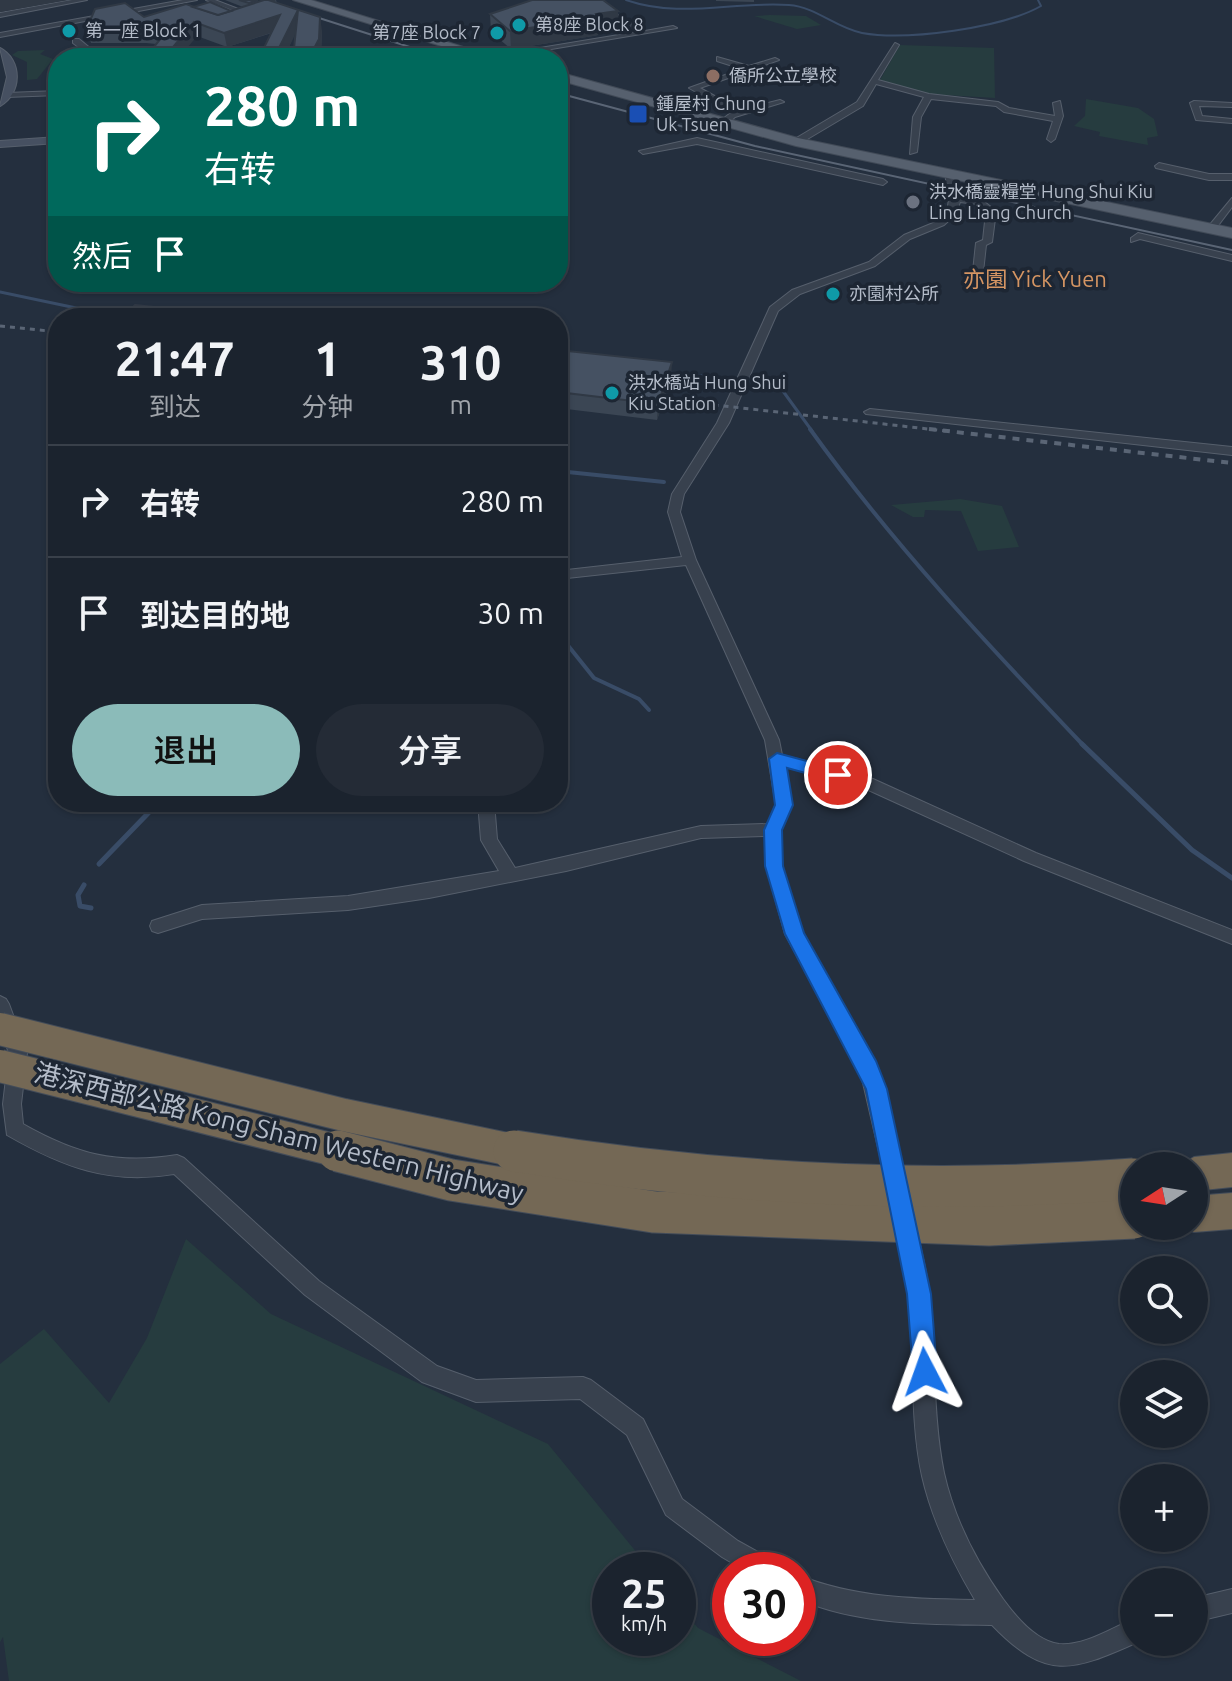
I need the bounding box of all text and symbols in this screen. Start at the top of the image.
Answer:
place label: 第8座 Block 8 [535,14,644,34]
marker: 第8座 Block 8 [510,16,528,34]
place label: 第一座 Block 1 [85,20,202,40]
marker: 第一座 Block 1 [60,22,78,40]
place label: 第7座 Block 7 [372,22,481,42]
marker: 第7座 Block 7 [488,24,506,42]
place label: 僑所公立學校 [729,65,837,85]
marker: 僑所公立學校 [704,67,722,85]
text: 280 m [204,74,360,137]
icon: right [72,80,176,184]
place label: 鍾屋村 Chung Uk Tsuen [656,93,766,134]
marker: 鍾屋村 Chung Uk Tsuen [627,103,649,125]
text: 右转 [204,148,276,189]
place label: 洪水橋靈糧堂 Hung Shui Kiu Ling Liang Church [929,181,1153,222]
marker: 洪水橋靈糧堂 Hung Shui Kiu Ling Liang Church [904,193,922,211]
icon: arrive [148,232,192,276]
text: 然后 [72,239,132,273]
district label: 亦園 Yick Yuen [963,266,1107,291]
place label: 亦園村公所 [849,283,939,303]
marker: 亦園村公所 [824,285,842,303]
text: 21:47 [115,331,235,385]
text: 1 [314,331,341,385]
text: 310 [420,335,501,389]
place label: 洪水橋站 Hung Shui Kiu Station [628,372,786,413]
marker: 洪水橋站 Hung Shui Kiu Station [603,384,621,402]
text: m [449,390,472,419]
text: 到达 [149,392,201,421]
text: 分钟 [301,392,353,421]
icon: right [72,479,116,523]
text: 280 m [460,484,544,518]
text: 右转 [140,486,200,520]
icon: arrive [72,591,116,635]
text: 30 m [477,596,544,630]
text: 到达目的地 [140,598,290,632]
button: 退出 [72,704,300,796]
button: 分享 [316,704,544,796]
pin [804,741,872,809]
icon: arrive [816,753,860,797]
street label: 港深西部公路 Kong Sham Western Highway [31,1058,527,1207]
north arrow [1120,1152,1208,1240]
map controls [1120,1152,1208,1656]
button: search [1120,1256,1208,1344]
position arrow [883,1330,967,1414]
button: layers [1120,1360,1208,1448]
button: + [1120,1464,1208,1552]
speed limit sign: 30 [712,1552,816,1656]
button: − [1120,1568,1208,1656]
text: 25 [621,1571,667,1616]
text: km/h [621,1612,667,1635]

